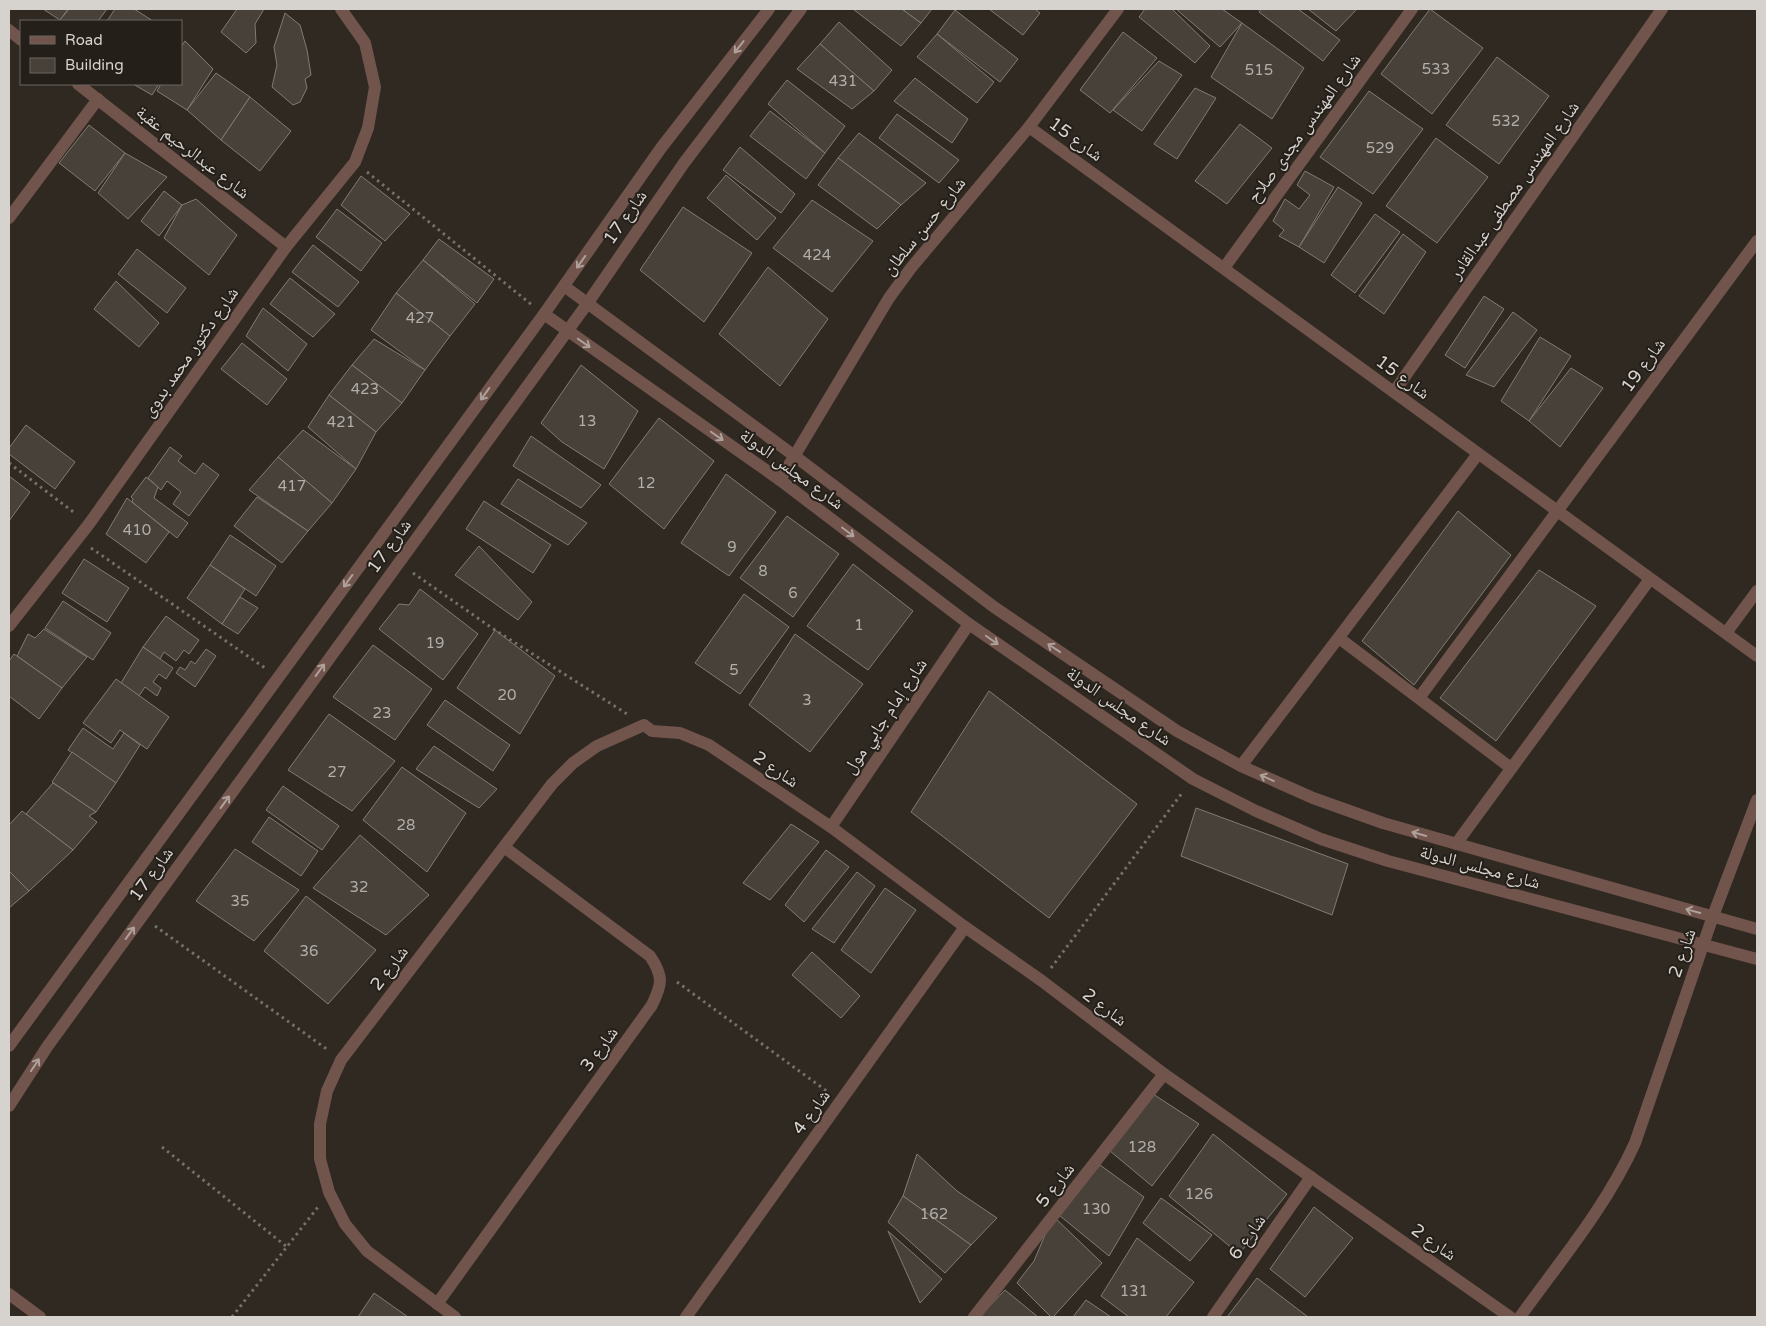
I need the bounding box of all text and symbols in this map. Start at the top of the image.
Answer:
legend [20,20,182,85]
text: Road [65,31,103,49]
one-way arrow [734,40,745,53]
street label: شارع المهندس مجدى صلاح [1242,49,1366,208]
text: Building [65,56,124,74]
house number: 533 [1422,60,1450,78]
house number: 515 [1245,61,1273,79]
house number: 431 [829,72,857,90]
street label: شارع المهندس مصطفى عبدالقادر [1443,97,1584,284]
street label: شارع عبدالرحيم عقبة [131,101,254,204]
street label: شارع 15 [1045,112,1107,166]
house number: 532 [1492,112,1520,130]
house number: 529 [1366,139,1394,157]
street label: شارع حسن سلطان [878,172,970,280]
street label: شارع 17 [598,185,652,249]
house number: 424 [803,246,831,264]
one-way arrow [576,255,586,269]
street label: شارع دكتور محمد بدوى [137,283,243,421]
house number: 427 [406,309,434,327]
street label: شارع 19 [1616,334,1670,396]
one-way arrow [576,338,590,348]
street label: شارع 15 [1372,350,1434,404]
house number: 423 [351,380,379,398]
one-way arrow [480,387,491,400]
house number: 13 [578,412,596,430]
house number: 421 [327,413,355,431]
street label: شارع مجلس الدولة [736,424,848,514]
one-way arrow [710,431,724,441]
house number: 12 [637,474,655,492]
house number: 417 [278,477,306,495]
street label: شارع 17 [362,515,416,577]
house number: 410 [123,521,151,539]
one-way arrow [841,526,854,537]
house number: 9 [727,538,737,556]
house number: 8 [758,562,768,580]
one-way arrow [343,574,353,588]
house number: 6 [788,584,798,602]
house number: 1 [854,616,864,634]
house number: 19 [426,634,444,652]
one-way arrow [985,635,999,645]
one-way arrow [1047,642,1061,653]
street label: شارع إمام جابي مول [838,654,935,780]
house number: 5 [729,661,739,679]
street label: شارع مجلس الدولة [1062,662,1176,750]
one-way arrow [315,663,325,677]
house number: 20 [498,686,516,704]
house number: 3 [802,691,812,709]
house number: 23 [373,704,391,722]
street label: شارع 2 [749,746,803,792]
house number: 27 [328,763,346,781]
one-way arrow [1260,772,1275,782]
one-way arrow [220,795,230,809]
house number: 28 [397,816,415,834]
one-way arrow [1411,828,1427,838]
street label: شارع مجلس الدولة [1418,840,1542,894]
street label: شارع 17 [124,843,178,905]
house number: 32 [350,878,368,896]
house number: 35 [231,892,249,910]
one-way arrow [1686,906,1702,915]
street label: شارع 2 [1663,926,1701,980]
one-way arrow [124,927,135,940]
street label: شارع 2 [365,941,413,995]
house number: 36 [300,942,318,960]
street label: شارع 2 [1078,983,1132,1031]
street label: شارع 3 [575,1022,623,1076]
one-way arrow [30,1058,40,1072]
street label: شارع 4 [787,1085,835,1139]
house number: 128 [1128,1138,1156,1156]
street label: شارع 5 [1031,1158,1079,1212]
house number: 126 [1185,1185,1213,1203]
house number: 130 [1082,1200,1110,1218]
house number: 162 [920,1205,948,1223]
street label: شارع 6 [1224,1210,1270,1264]
street label: شارع 2 [1407,1219,1461,1265]
house number: 131 [1120,1282,1148,1300]

